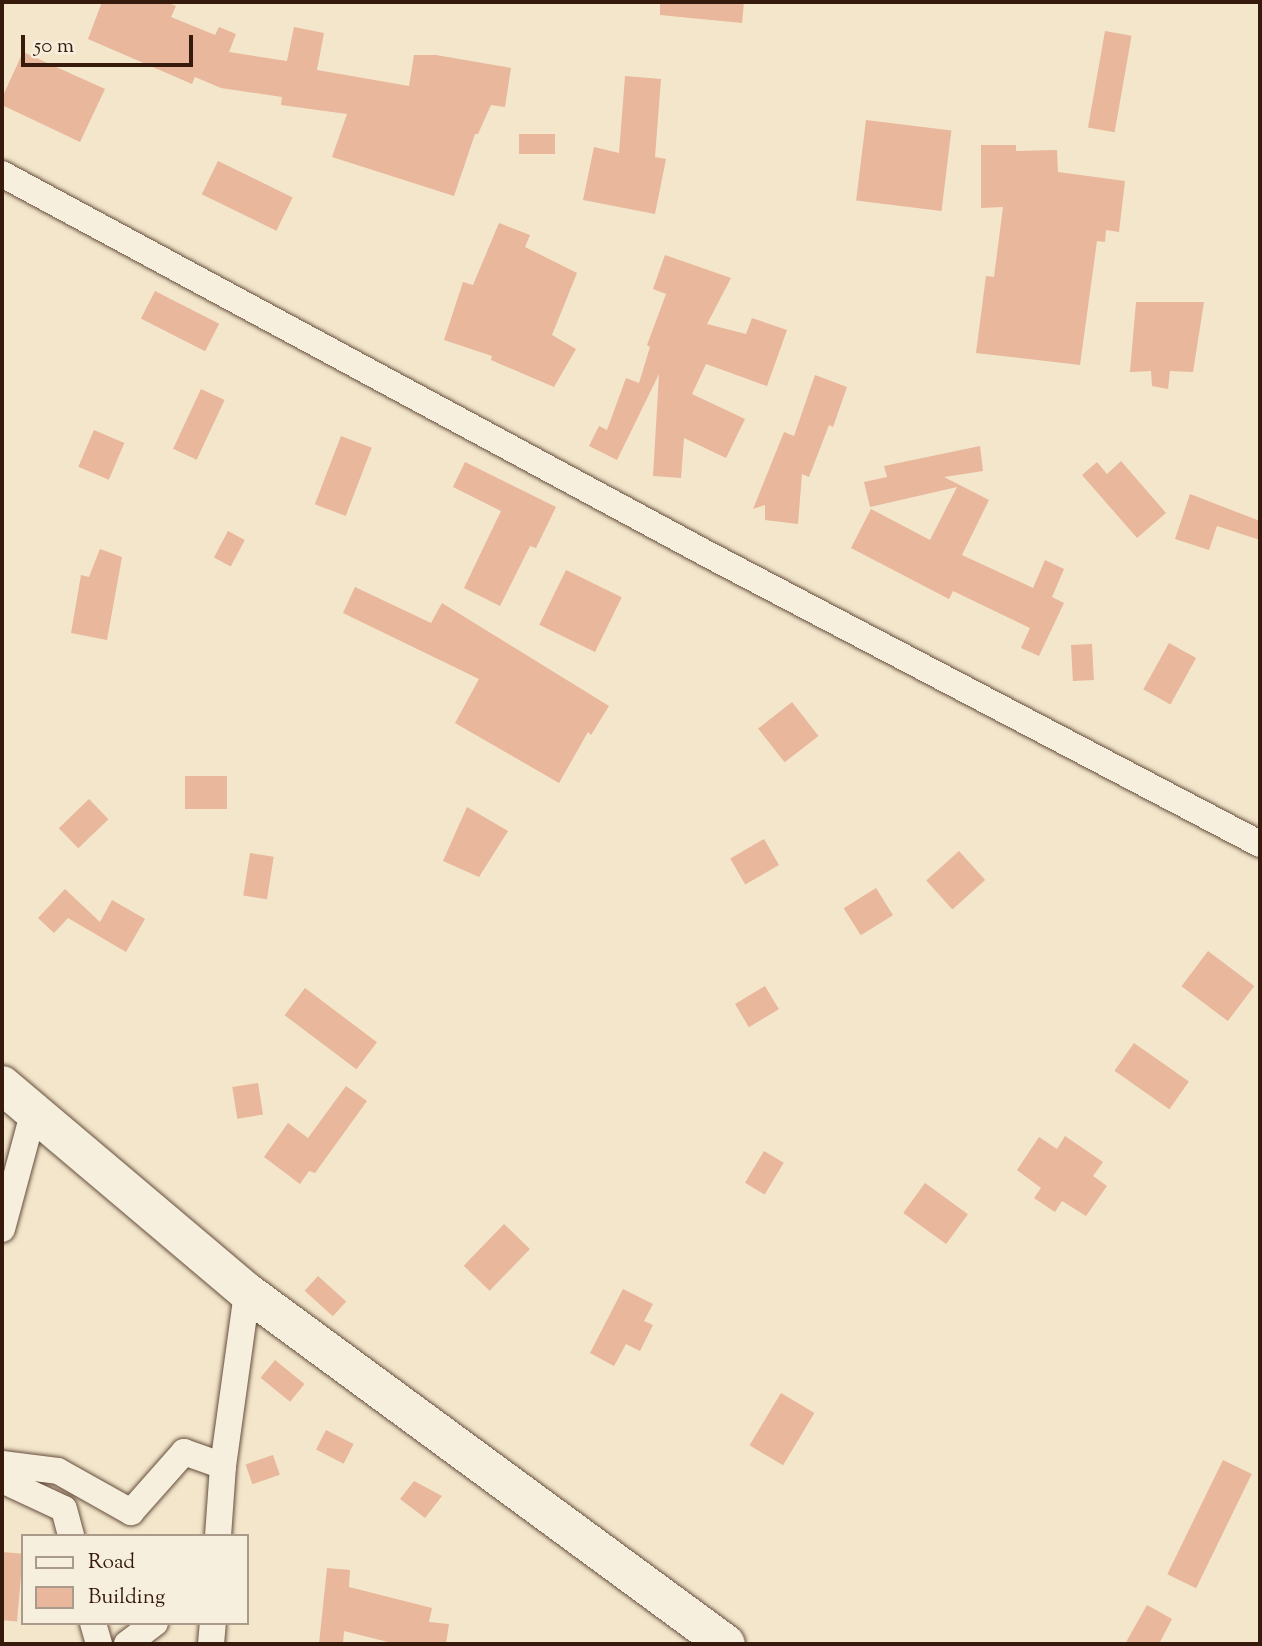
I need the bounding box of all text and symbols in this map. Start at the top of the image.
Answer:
scale bar [24,21,196,65]
text: 50 m [34,32,74,62]
legend [21,1534,248,1625]
text: Road [88,1548,135,1578]
text: Building [88,1583,165,1613]

